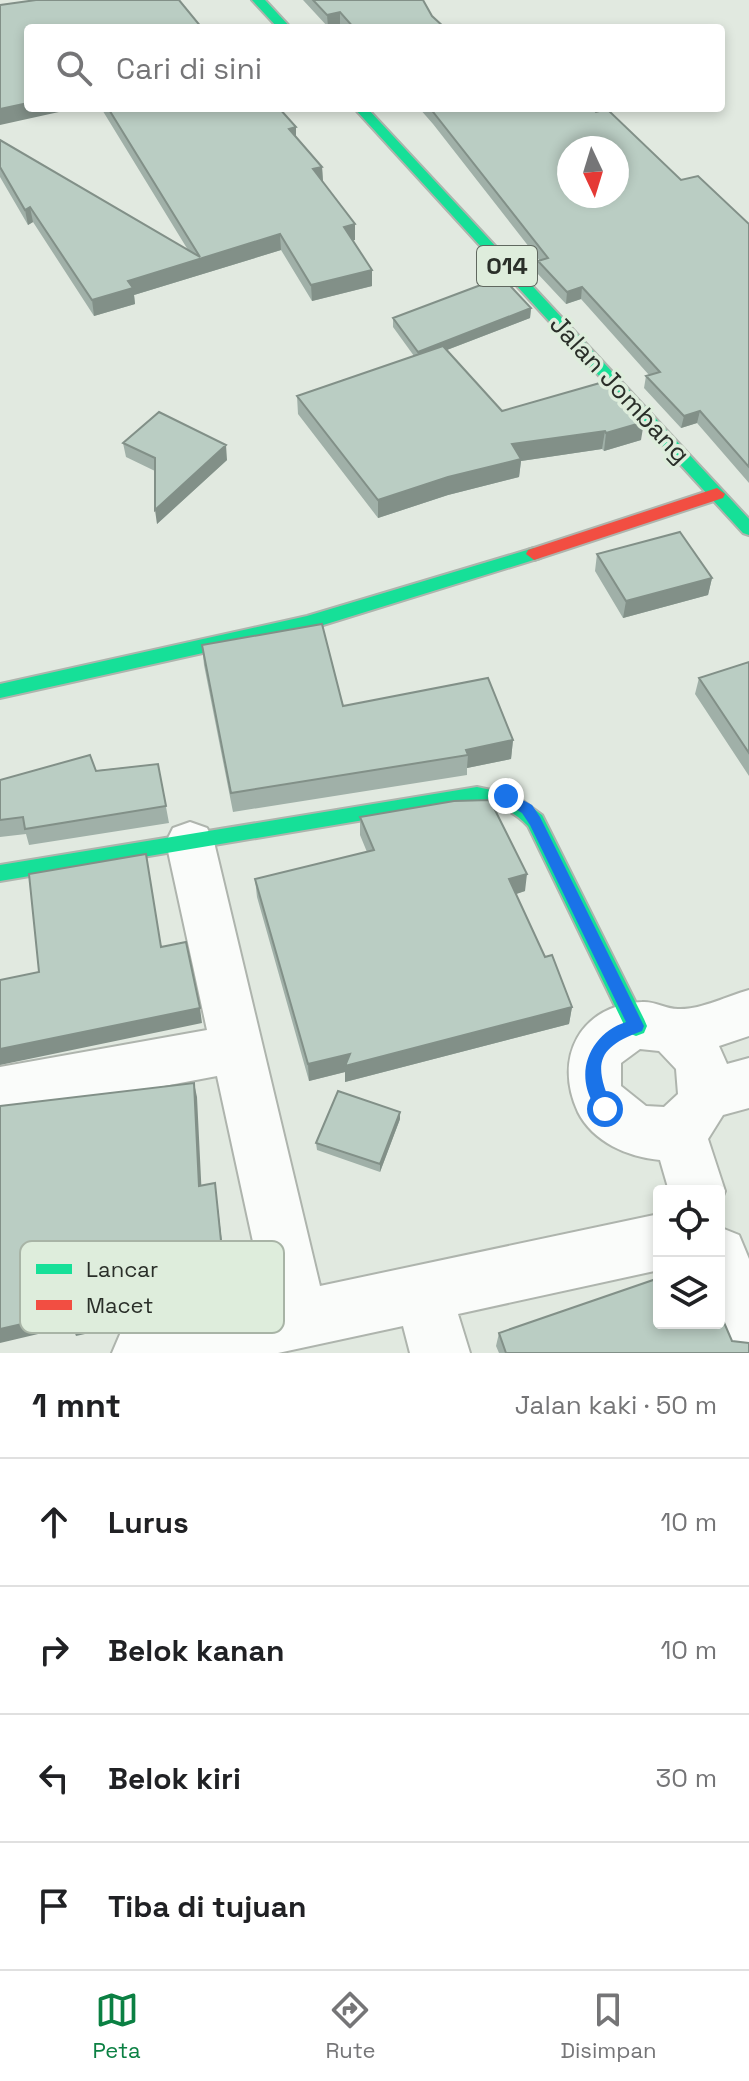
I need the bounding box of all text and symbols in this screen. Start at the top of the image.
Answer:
search box [24,24,725,112]
icon: search [52,46,96,90]
text: Cari di sini [116,49,262,88]
north arrow [557,136,629,208]
road number: 014 [477,246,537,286]
street label: Jalan Jombang [542,307,698,471]
route end [488,778,524,814]
route start [587,1091,623,1127]
map controls [653,1185,725,1329]
button: locate [653,1185,725,1257]
legend [20,1241,284,1333]
text: Lancar [86,1255,158,1283]
button: layers [653,1257,725,1329]
text: Macet [86,1291,153,1319]
text: 1 mnt [32,1384,121,1427]
text: Jalan kaki · 50 m [515,1388,717,1422]
icon: ahead [32,1500,76,1544]
text: Lurus [108,1503,189,1542]
text: 10 m [660,1505,717,1539]
icon: right [32,1628,76,1672]
text: Belok kanan [108,1631,284,1670]
text: 10 m [660,1633,717,1667]
icon: left [32,1756,76,1800]
text: Belok kiri [108,1759,241,1798]
text: 30 m [656,1761,717,1795]
icon: arrive [32,1884,76,1928]
text: Tiba di tujuan [108,1887,307,1926]
tab: Peta [92,1988,141,2064]
tab: Rute [325,1988,376,2064]
tab: Disimpan [560,1988,657,2064]

